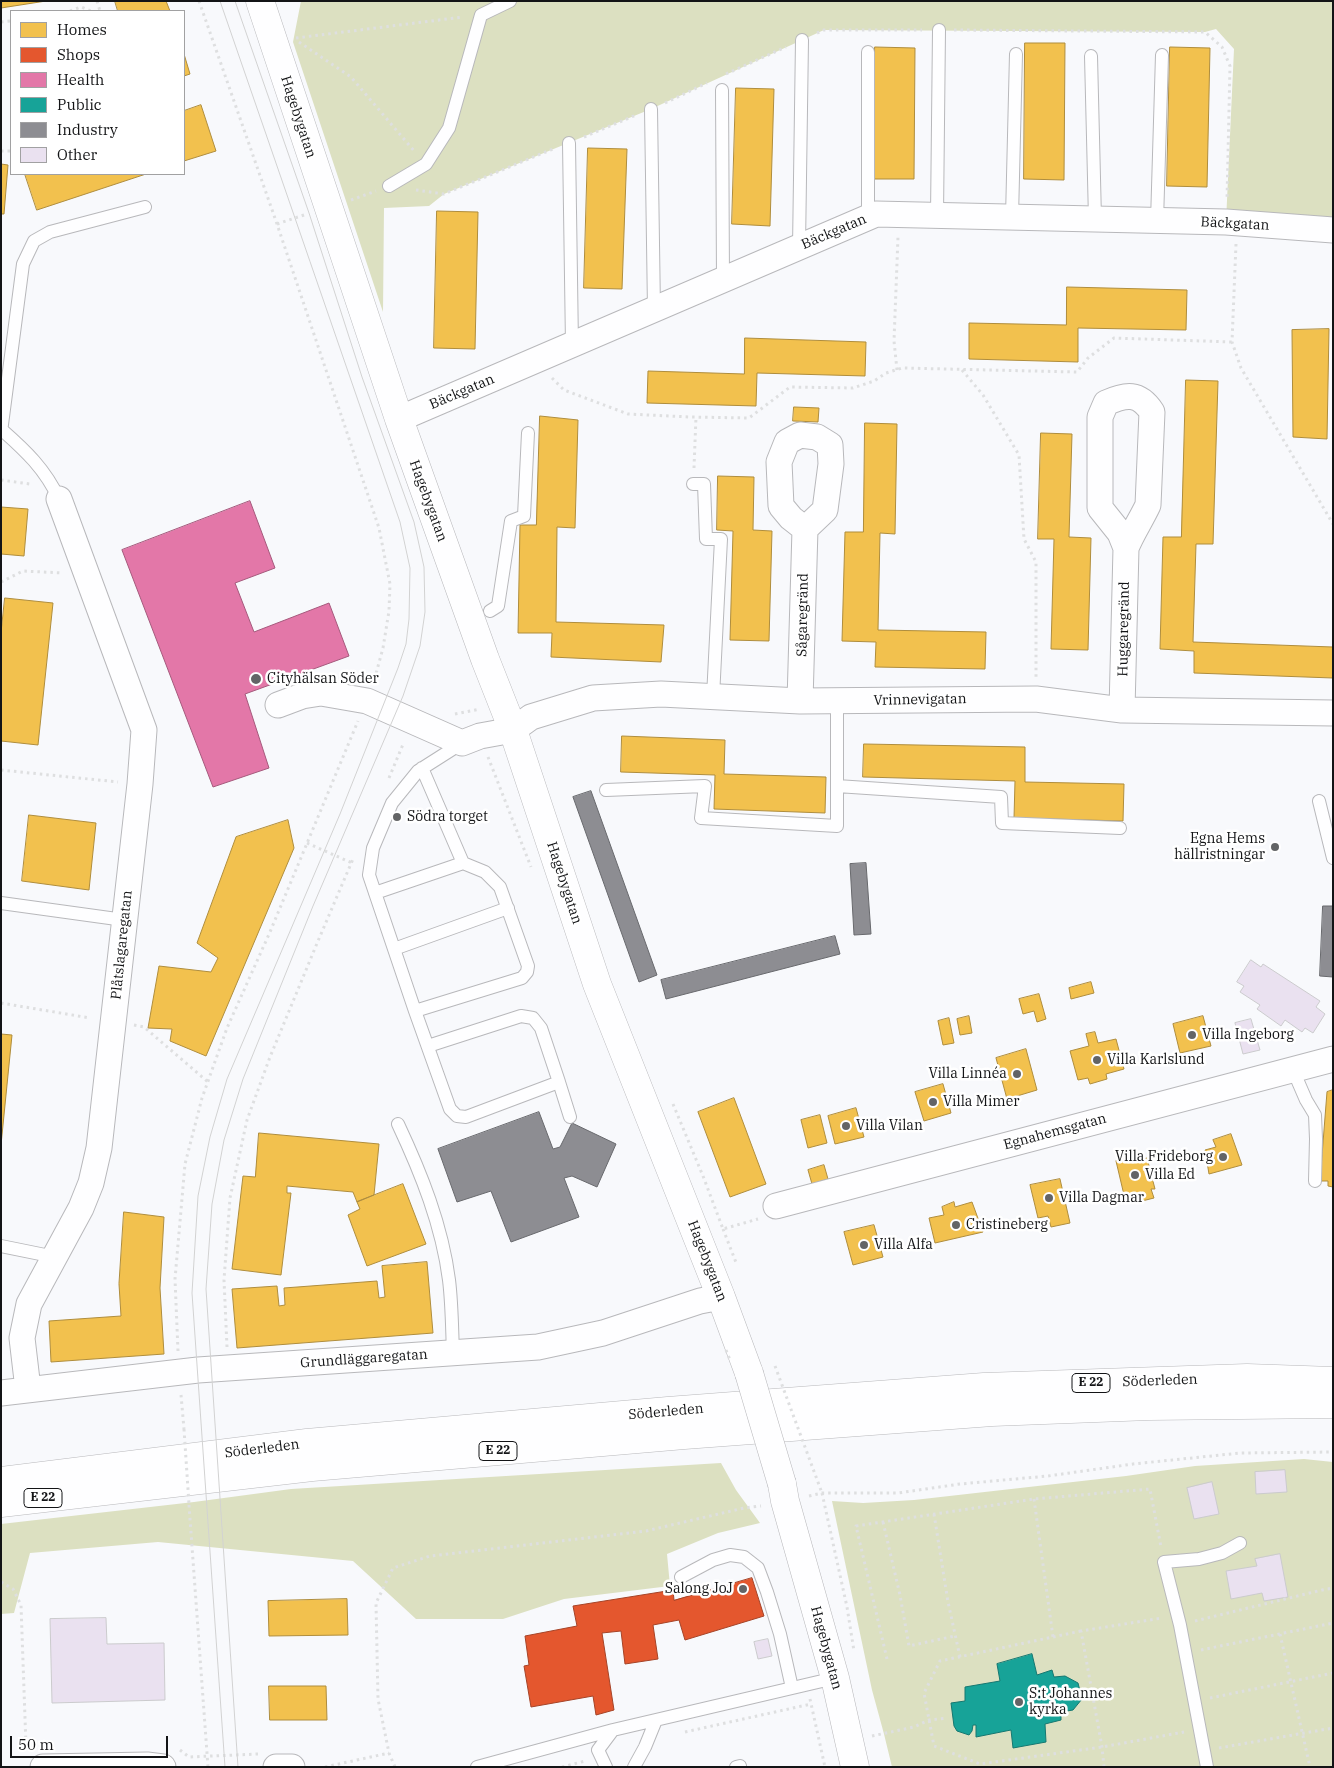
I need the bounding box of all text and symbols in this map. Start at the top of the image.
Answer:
legend [10,10,185,175]
text: Homes [57,20,107,39]
text: Shops [57,45,100,64]
text: Health [57,70,104,89]
street label: Hagebygatan [277,74,319,160]
text: Public [57,95,102,114]
text: Industry [57,120,118,139]
text: Other [57,145,97,164]
street label: Bäckgatan [799,211,869,253]
street label: Bäckgatan [1200,214,1270,234]
street label: Bäckgatan [427,371,497,413]
street label: Hagebygatan [405,458,451,544]
street label: Sågaregränd [794,573,812,657]
street label: Huggaregränd [1115,581,1133,677]
place label: Cityhälsan Söder [267,671,379,687]
marker: Cityhälsan Söder [249,672,263,686]
street label: Vrinnevigatan [873,691,967,709]
place label: Södra torget [407,809,488,825]
marker: Södra torget [391,811,403,823]
place label: Egna Hems hällristningar [1174,831,1265,864]
street label: Hagebygatan [543,840,585,926]
marker: Egna Hems hällristningar [1269,841,1281,853]
street label: Plåtslagaregatan [108,890,136,1000]
place label: Villa Ingeborg [1202,1027,1294,1043]
marker: Villa Ingeborg [1186,1029,1198,1041]
place label: Villa Karlslund [1107,1052,1205,1068]
marker: Villa Karlslund [1091,1054,1103,1066]
place label: Villa Linnéa [928,1066,1007,1082]
marker: Villa Linnéa [1011,1068,1023,1080]
place label: Villa Mimer [943,1094,1019,1110]
marker: Villa Mimer [927,1096,939,1108]
street label: Egnahemsgatan [1002,1110,1108,1154]
place label: Villa Vilan [856,1118,923,1134]
marker: Villa Vilan [840,1120,852,1132]
place label: Villa Frideborg [1115,1149,1213,1165]
marker: Villa Frideborg [1217,1151,1229,1163]
place label: Villa Ed [1145,1167,1195,1183]
marker: Villa Ed [1129,1169,1141,1181]
place label: Villa Dagmar [1059,1190,1144,1206]
marker: Villa Dagmar [1043,1192,1055,1204]
place label: Cristineberg [966,1217,1048,1233]
street label: Hagebygatan [684,1218,730,1304]
marker: Cristineberg [950,1219,962,1231]
place label: Villa Alfa [874,1237,933,1253]
marker: Villa Alfa [858,1239,870,1251]
street label: Grundläggaregatan [300,1346,428,1372]
street label: Söderleden [1122,1371,1198,1391]
road number: E 22 [1072,1374,1110,1392]
street label: Söderleden [628,1400,704,1424]
street label: Söderleden [224,1436,300,1462]
road number: E 22 [479,1442,517,1460]
road number: E 22 [24,1489,62,1508]
place label: Salong JoJ [665,1581,733,1597]
marker: Salong JoJ [737,1583,749,1595]
street label: Hagebygatan [807,1604,845,1692]
place label: S:t Johannes kyrka [1029,1686,1112,1718]
marker: S:t Johannes kyrka [1013,1696,1025,1708]
scale bar [12,1726,170,1758]
text: 50 m [18,1735,54,1754]

